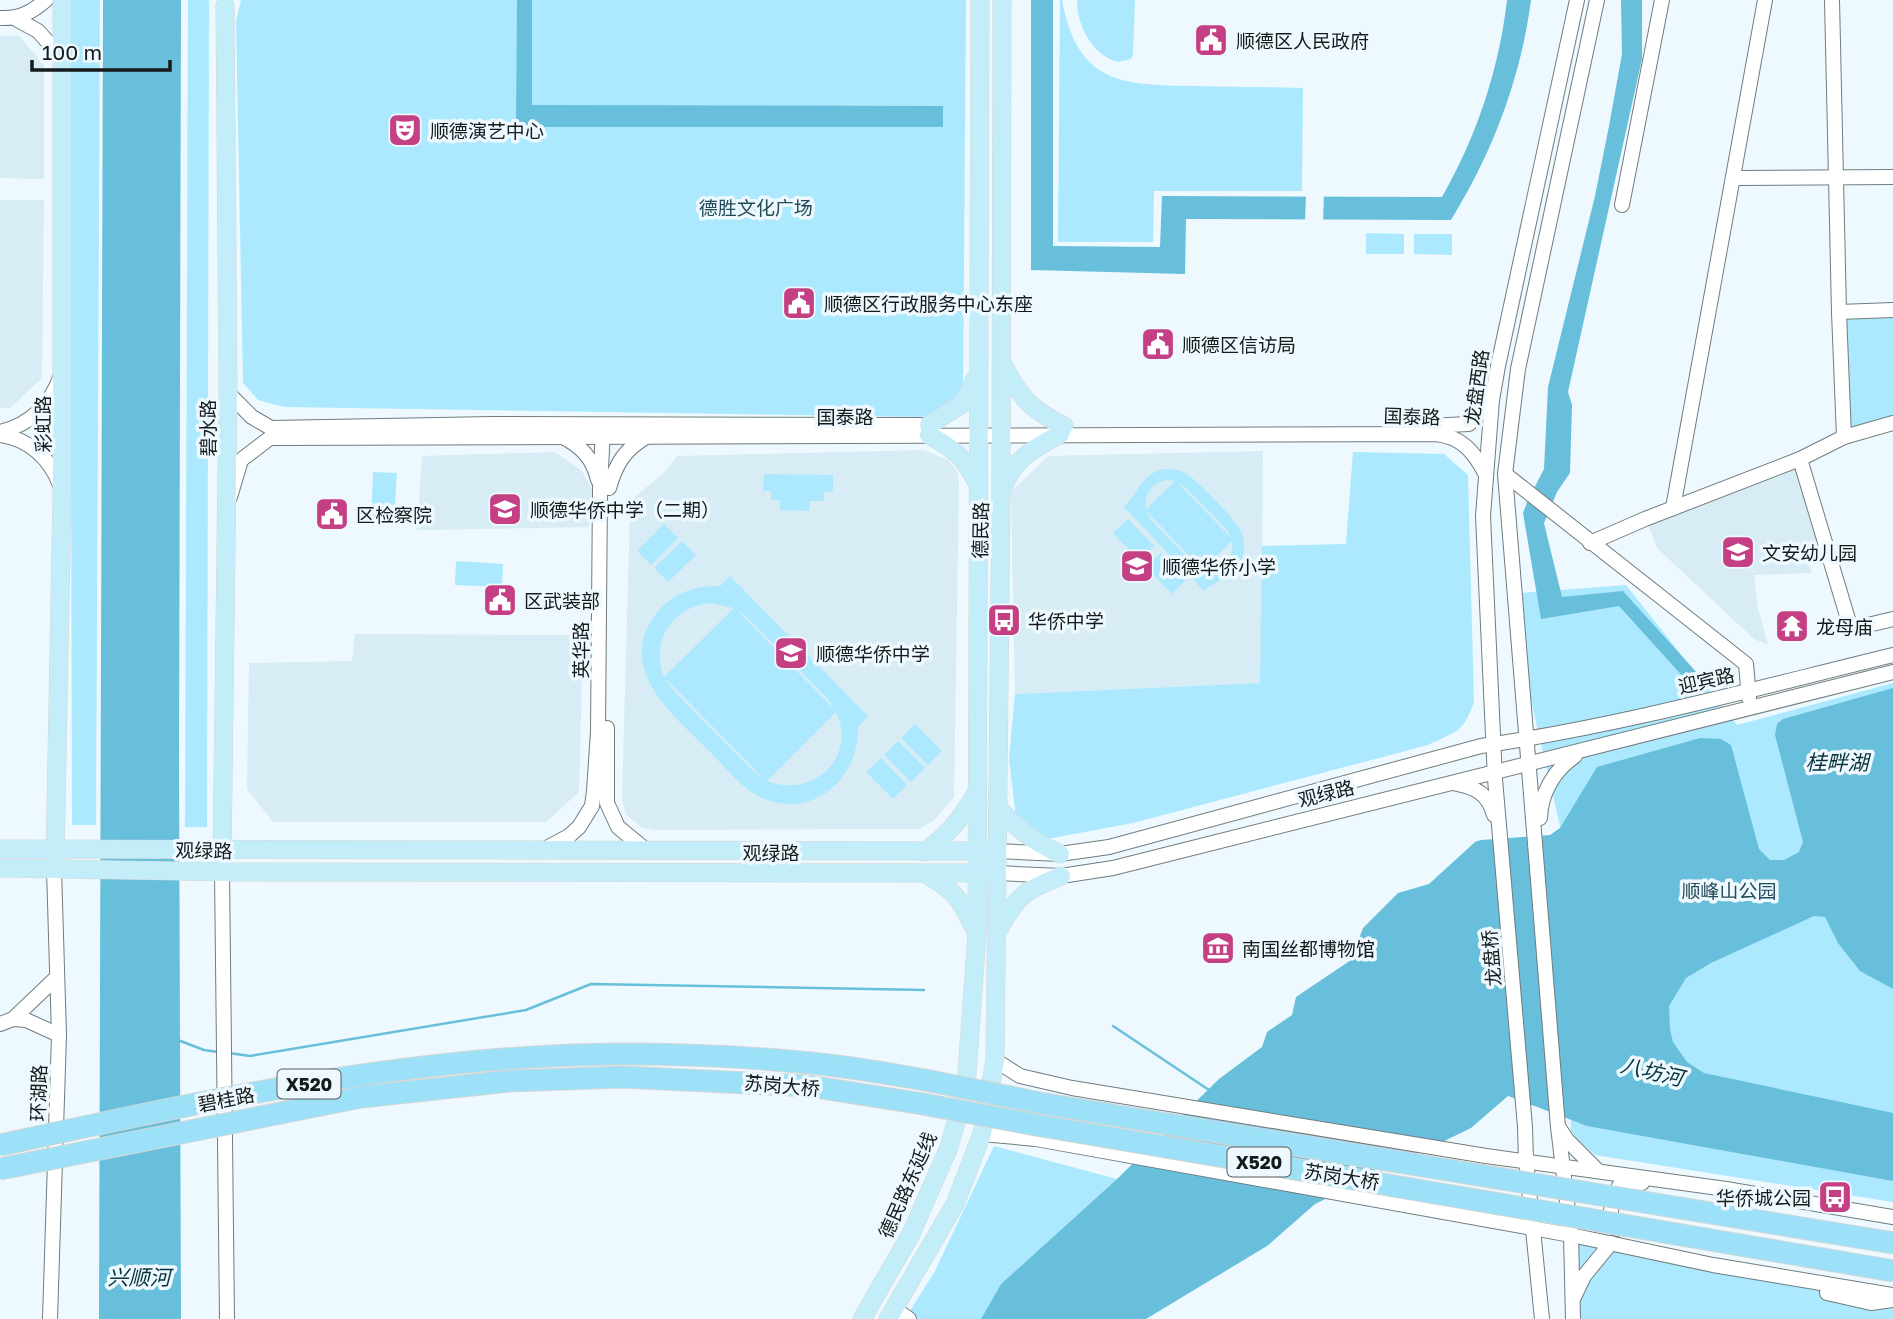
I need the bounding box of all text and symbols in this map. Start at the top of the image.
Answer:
public building icon: 顺德区人民政府 [1192,21,1230,59]
scale bar [32,28,170,72]
place label: 顺德区人民政府 [1236,29,1369,52]
text: 100 m [42,39,102,65]
theatre icon: 顺德演艺中心 [386,111,424,149]
place label: 顺德演艺中心 [430,119,544,142]
park label: 德胜文化广场 [699,196,813,219]
public building icon: 顺德区行政服务中心东座 [780,284,818,322]
place label: 顺德区行政服务中心东座 [824,292,1033,315]
public building icon: 顺德区信访局 [1139,325,1177,363]
place label: 顺德区信访局 [1182,333,1296,356]
street label: 龙盘西路 [1459,348,1493,426]
street label: 彩虹路 [31,395,54,453]
street label: 碧水路 [196,399,219,457]
street label: 国泰路 [1383,404,1441,428]
street label: 国泰路 [816,405,874,428]
school or university icon: 顺德华侨中学（二期） [486,490,524,528]
public building icon: 区检察院 [313,495,351,533]
place label: 顺德华侨中学（二期） [530,498,720,521]
street label: 德民路 [968,501,992,559]
place label: 区检察院 [356,503,432,526]
school or university icon: 文安幼儿园 [1719,533,1757,571]
place label: 文安幼儿园 [1762,541,1857,564]
school or university icon: 顺德华侨小学 [1118,547,1156,585]
place label: 顺德华侨小学 [1162,555,1276,578]
public building icon: 区武装部 [481,581,519,619]
place label: 区武装部 [524,589,600,612]
bus stop icon: 华侨中学 [985,601,1023,639]
temple icon: 龙母庙 [1773,607,1811,645]
place label: 华侨中学 [1028,609,1104,632]
place label: 龙母庙 [1816,615,1873,638]
street label: 英华路 [569,621,592,679]
school or university icon: 顺德华侨中学 [772,634,810,672]
place label: 顺德华侨中学 [816,642,930,665]
street label: 迎宾路 [1676,662,1736,698]
water label: 桂畔湖 [1806,749,1871,775]
street label: 观绿路 [1296,775,1356,811]
street label: 观绿路 [175,838,233,862]
street label: 观绿路 [742,841,800,864]
park label: 顺峰山公园 [1681,879,1777,902]
museum icon: 南国丝都博物馆 [1199,929,1237,967]
street label: 龙盘桥 [1477,929,1505,987]
place label: 南国丝都博物馆 [1242,937,1375,960]
water label: 八坊河 [1618,1051,1690,1092]
street label: 环湖路 [26,1064,50,1122]
road number: X520 [278,1070,340,1098]
street label: 苏岗大桥 [743,1070,821,1100]
street label: 碧桂路 [196,1082,256,1116]
street label: 德民路东延线 [873,1128,941,1242]
road number: X520 [1228,1148,1290,1176]
street label: 苏岗大桥 [1303,1159,1381,1193]
bus stop icon: 华侨城公园 [1816,1178,1854,1216]
place label: 华侨城公园 [1716,1186,1811,1209]
water label: 兴顺河 [108,1264,174,1290]

